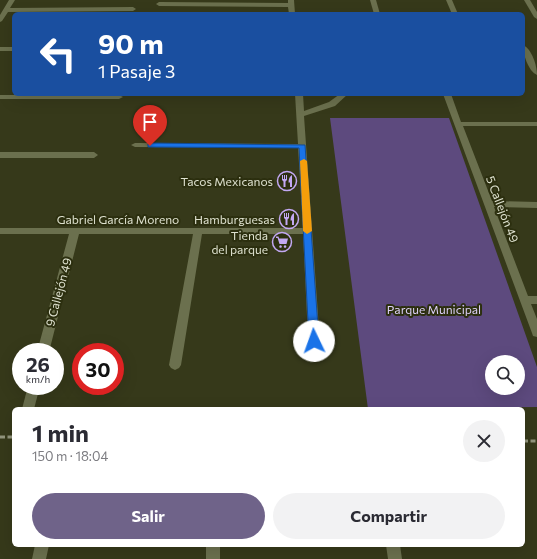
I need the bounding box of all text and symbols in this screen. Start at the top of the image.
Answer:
text: 90 m [98,26,164,60]
icon: left [32,28,84,80]
text: 1 Pasaje 3 [98,60,175,82]
pin [133,105,167,146]
icon: arrive [139,111,161,133]
restaurant icon: Tacos Mexicanos [276,170,298,192]
place label: Tacos Mexicanos [180,174,273,188]
street label: 5 Callejón 49 [484,174,522,244]
restaurant icon: Hamburguesas [278,208,300,230]
street label: Gabriel García Moreno [57,212,179,226]
place label: Hamburguesas [194,212,275,226]
place label: Tienda del parque [211,228,268,256]
supermarket icon: Tienda del parque [271,231,293,253]
street label: 9 Callejón 49 [42,256,74,328]
park label: Parque Municipal [387,302,481,316]
position arrow [293,320,335,362]
speed limit sign: 30 [72,343,124,395]
text: 26 [26,352,50,376]
map controls [485,355,525,395]
button: search [485,355,525,395]
text: km/h [26,373,50,385]
text: 1 min [32,418,89,447]
button: close [463,420,505,462]
text: 150 m · 18:04 [32,448,108,464]
button: Salir [32,493,265,539]
button: Compartir [273,493,505,539]

